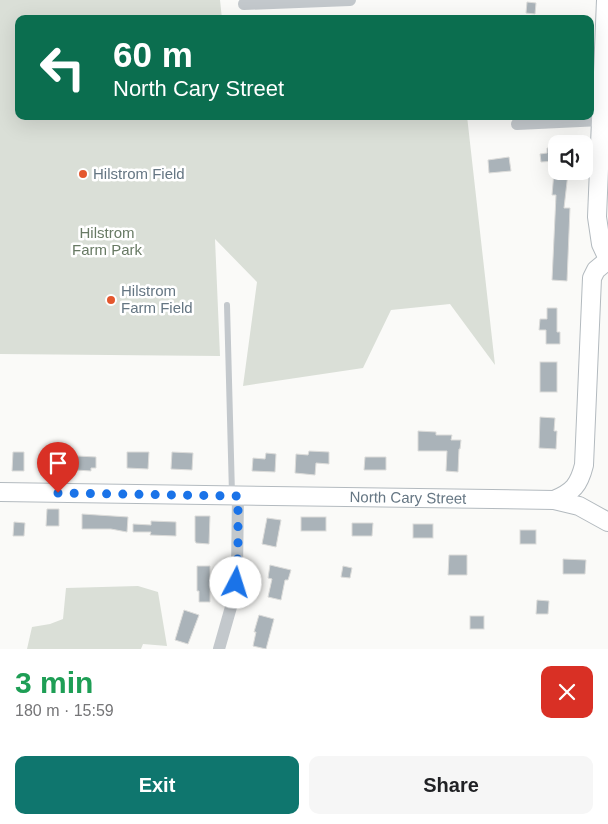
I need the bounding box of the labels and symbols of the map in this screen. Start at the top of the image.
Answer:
place label: Hilstrom Field [93,165,185,182]
marker: Hilstrom Field [77,168,89,180]
park label: Hilstrom Farm Park [72,224,142,258]
place label: Hilstrom Farm Field [121,282,193,316]
marker: Hilstrom Farm Field [105,294,117,306]
pin [37,442,79,493]
street label: North Cary Street [349,488,467,507]
position arrow [209,556,261,608]

